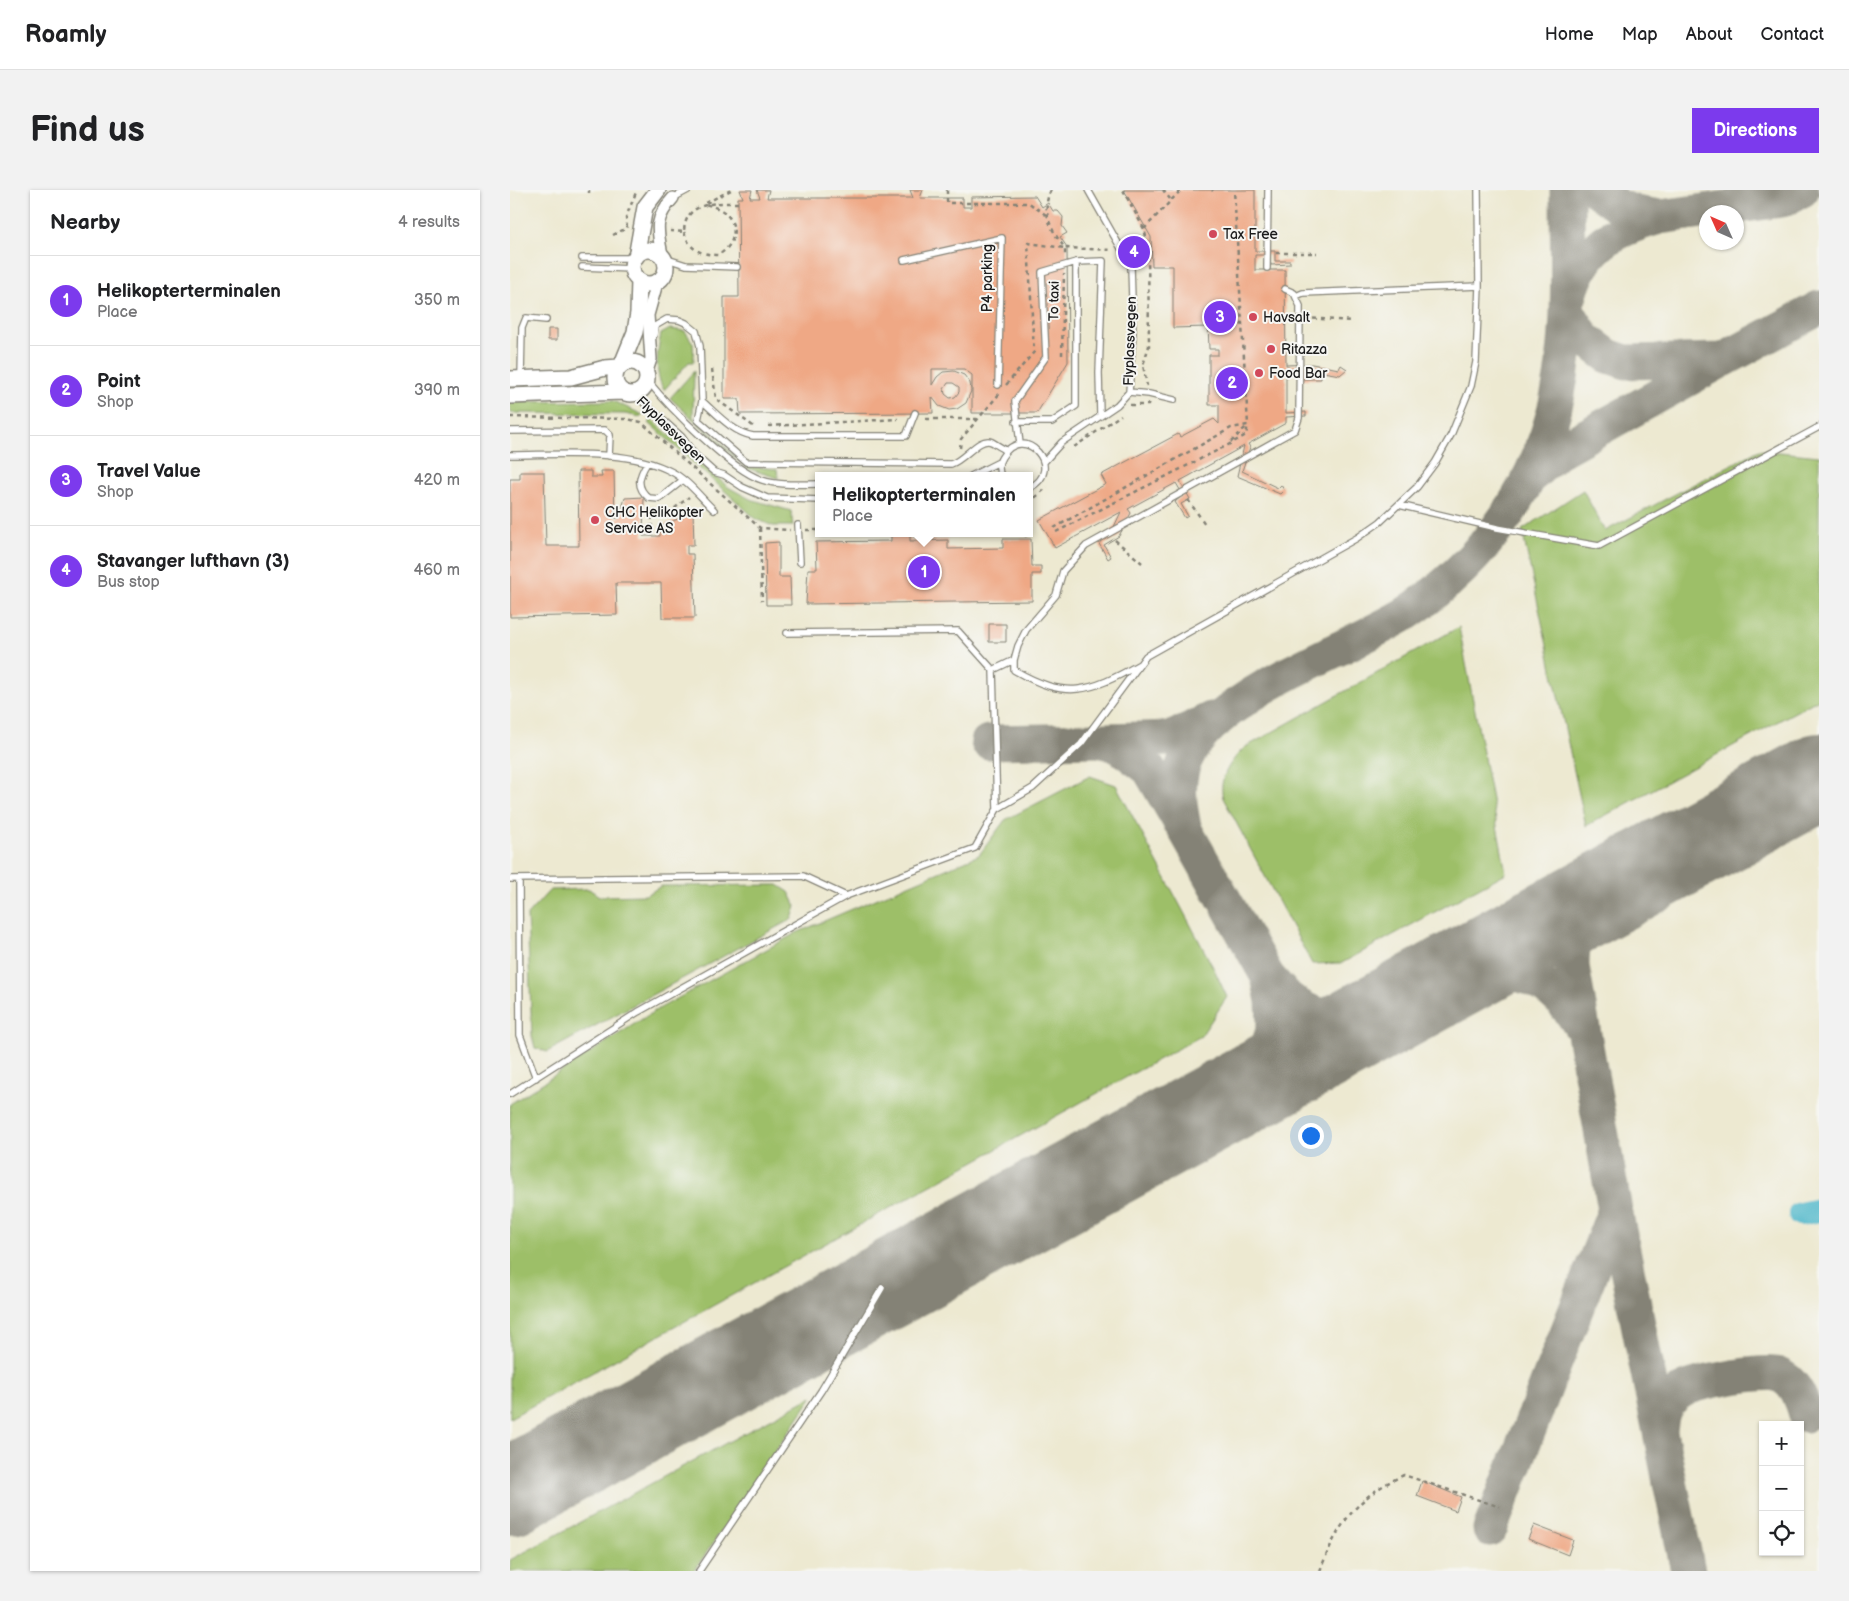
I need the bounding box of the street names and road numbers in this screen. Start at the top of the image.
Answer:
street label: P4 parking [979,244,996,312]
street label: To taxi [1045,281,1063,321]
street label: Flyplassvegen [1120,296,1140,386]
street label: Flyplassvegen [633,393,709,467]

